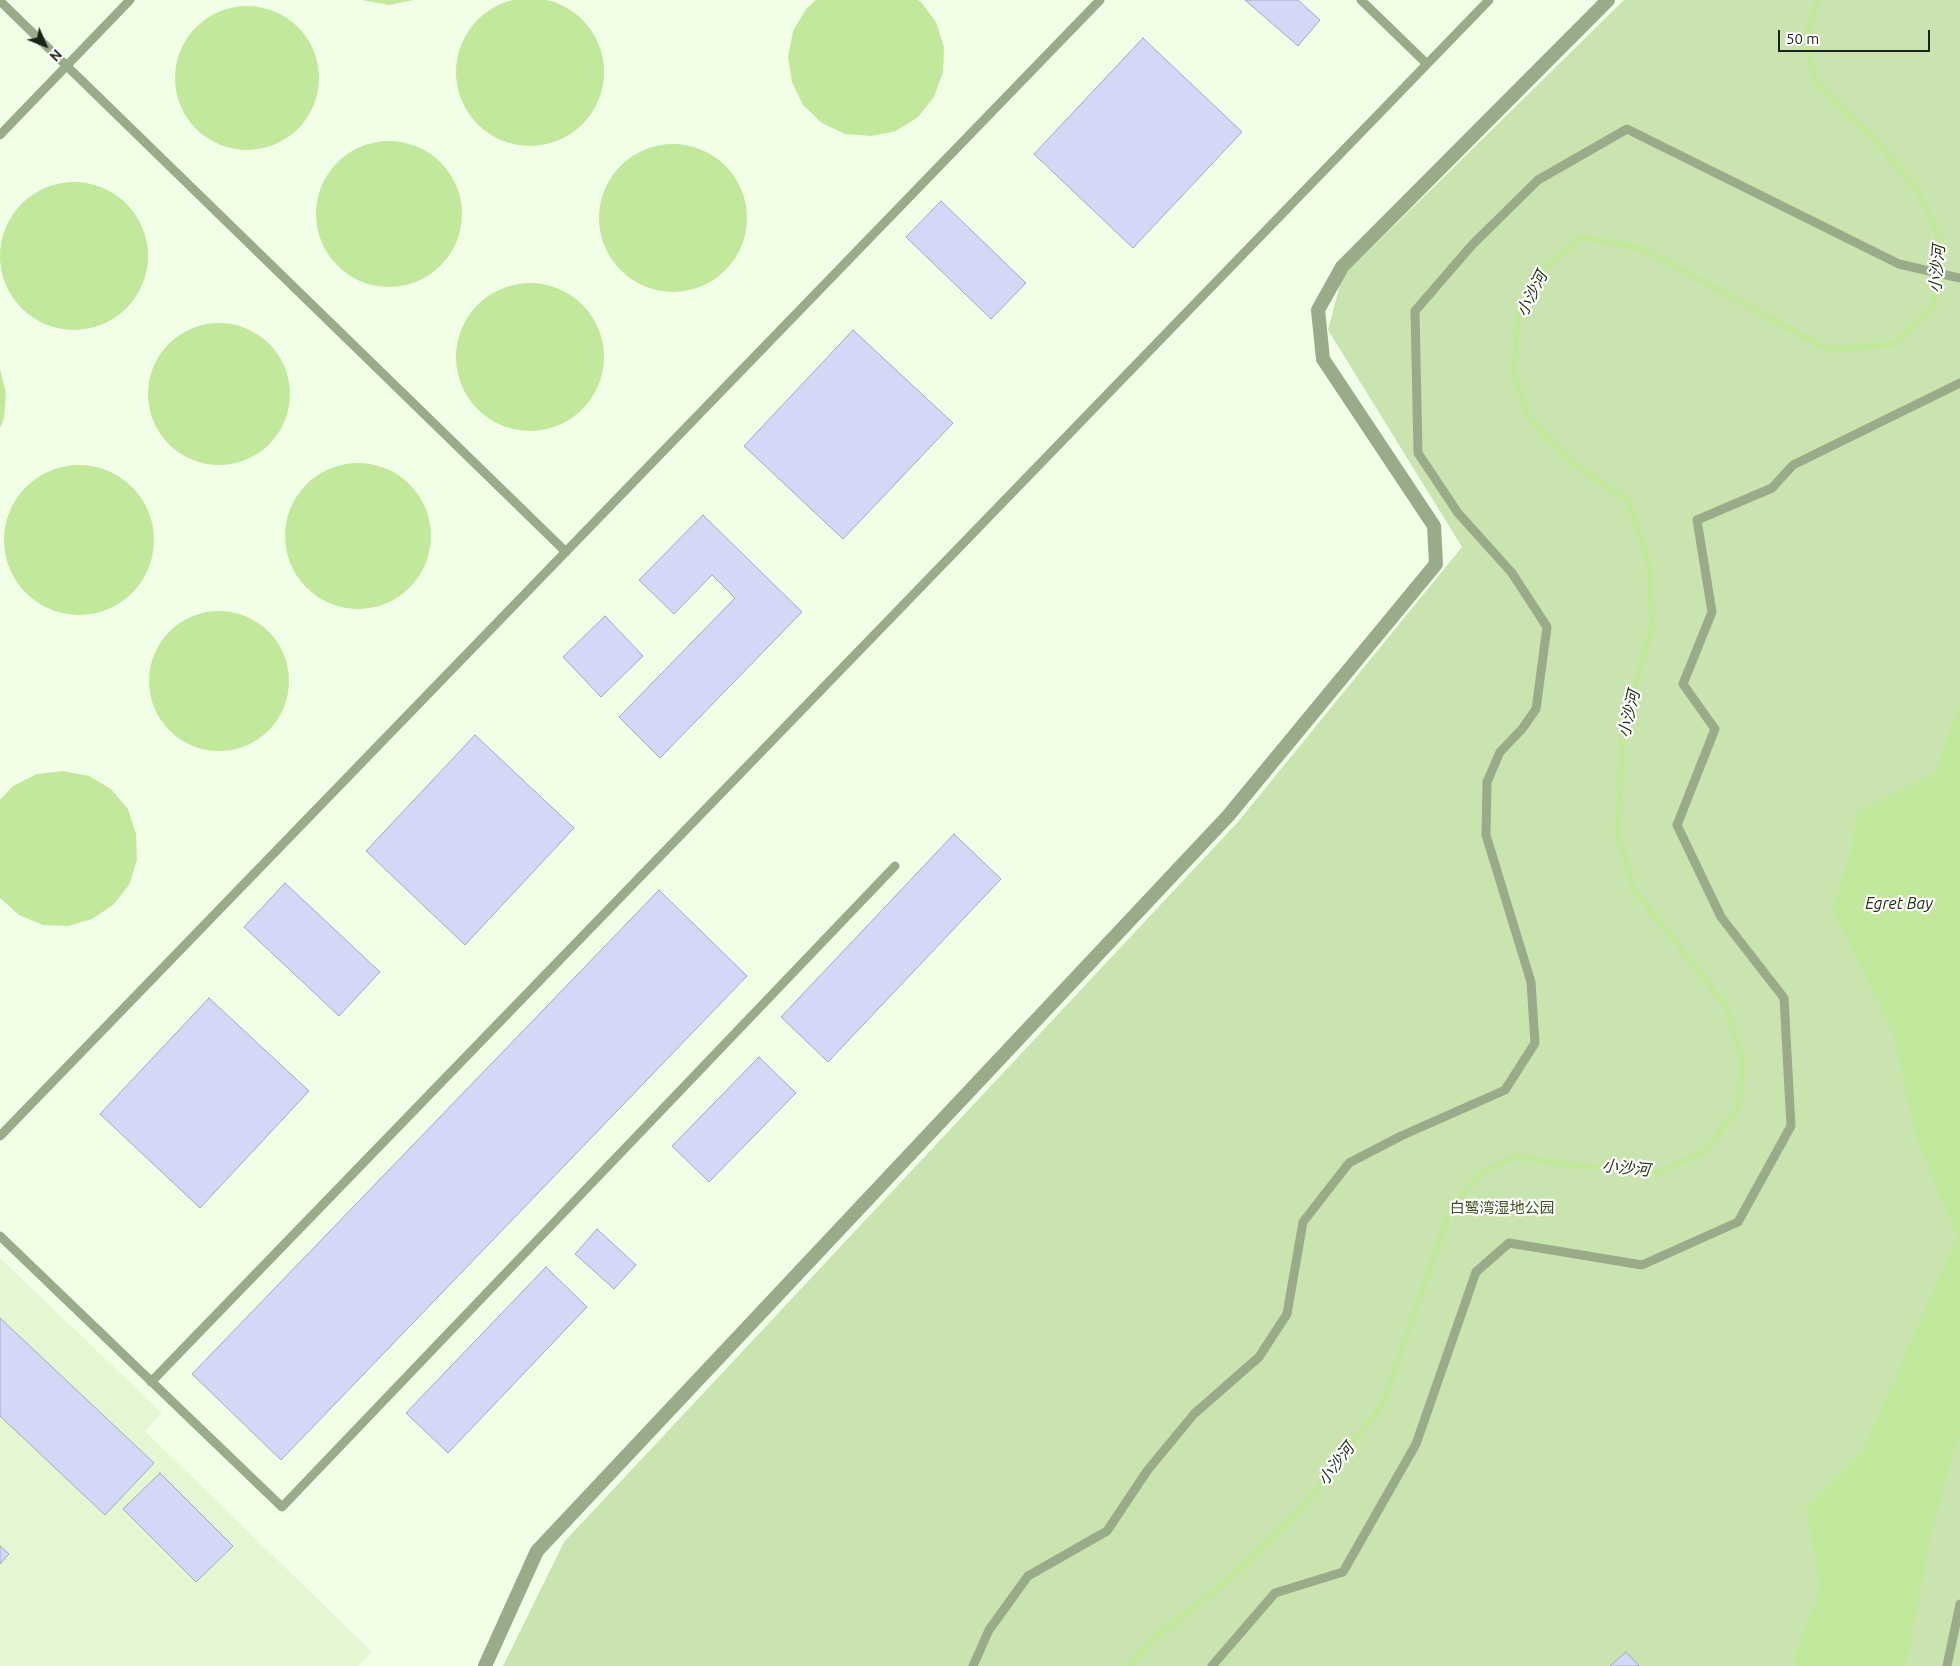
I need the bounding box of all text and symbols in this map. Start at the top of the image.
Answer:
north arrow [20,20,70,70]
scale bar [1780,20,1932,52]
text: 50 m [1786,30,1819,47]
text: N [46,46,65,65]
water label: 小沙河 [1925,244,1949,294]
water label: 小沙河 [1513,268,1551,320]
water label: 小沙河 [1614,688,1644,740]
water label: Egret Bay [1865,894,1933,914]
water label: 小沙河 [1601,1156,1651,1180]
park label: 白鹭湾湿地公园 [1450,1199,1554,1217]
water label: 小沙河 [1314,1439,1358,1489]

